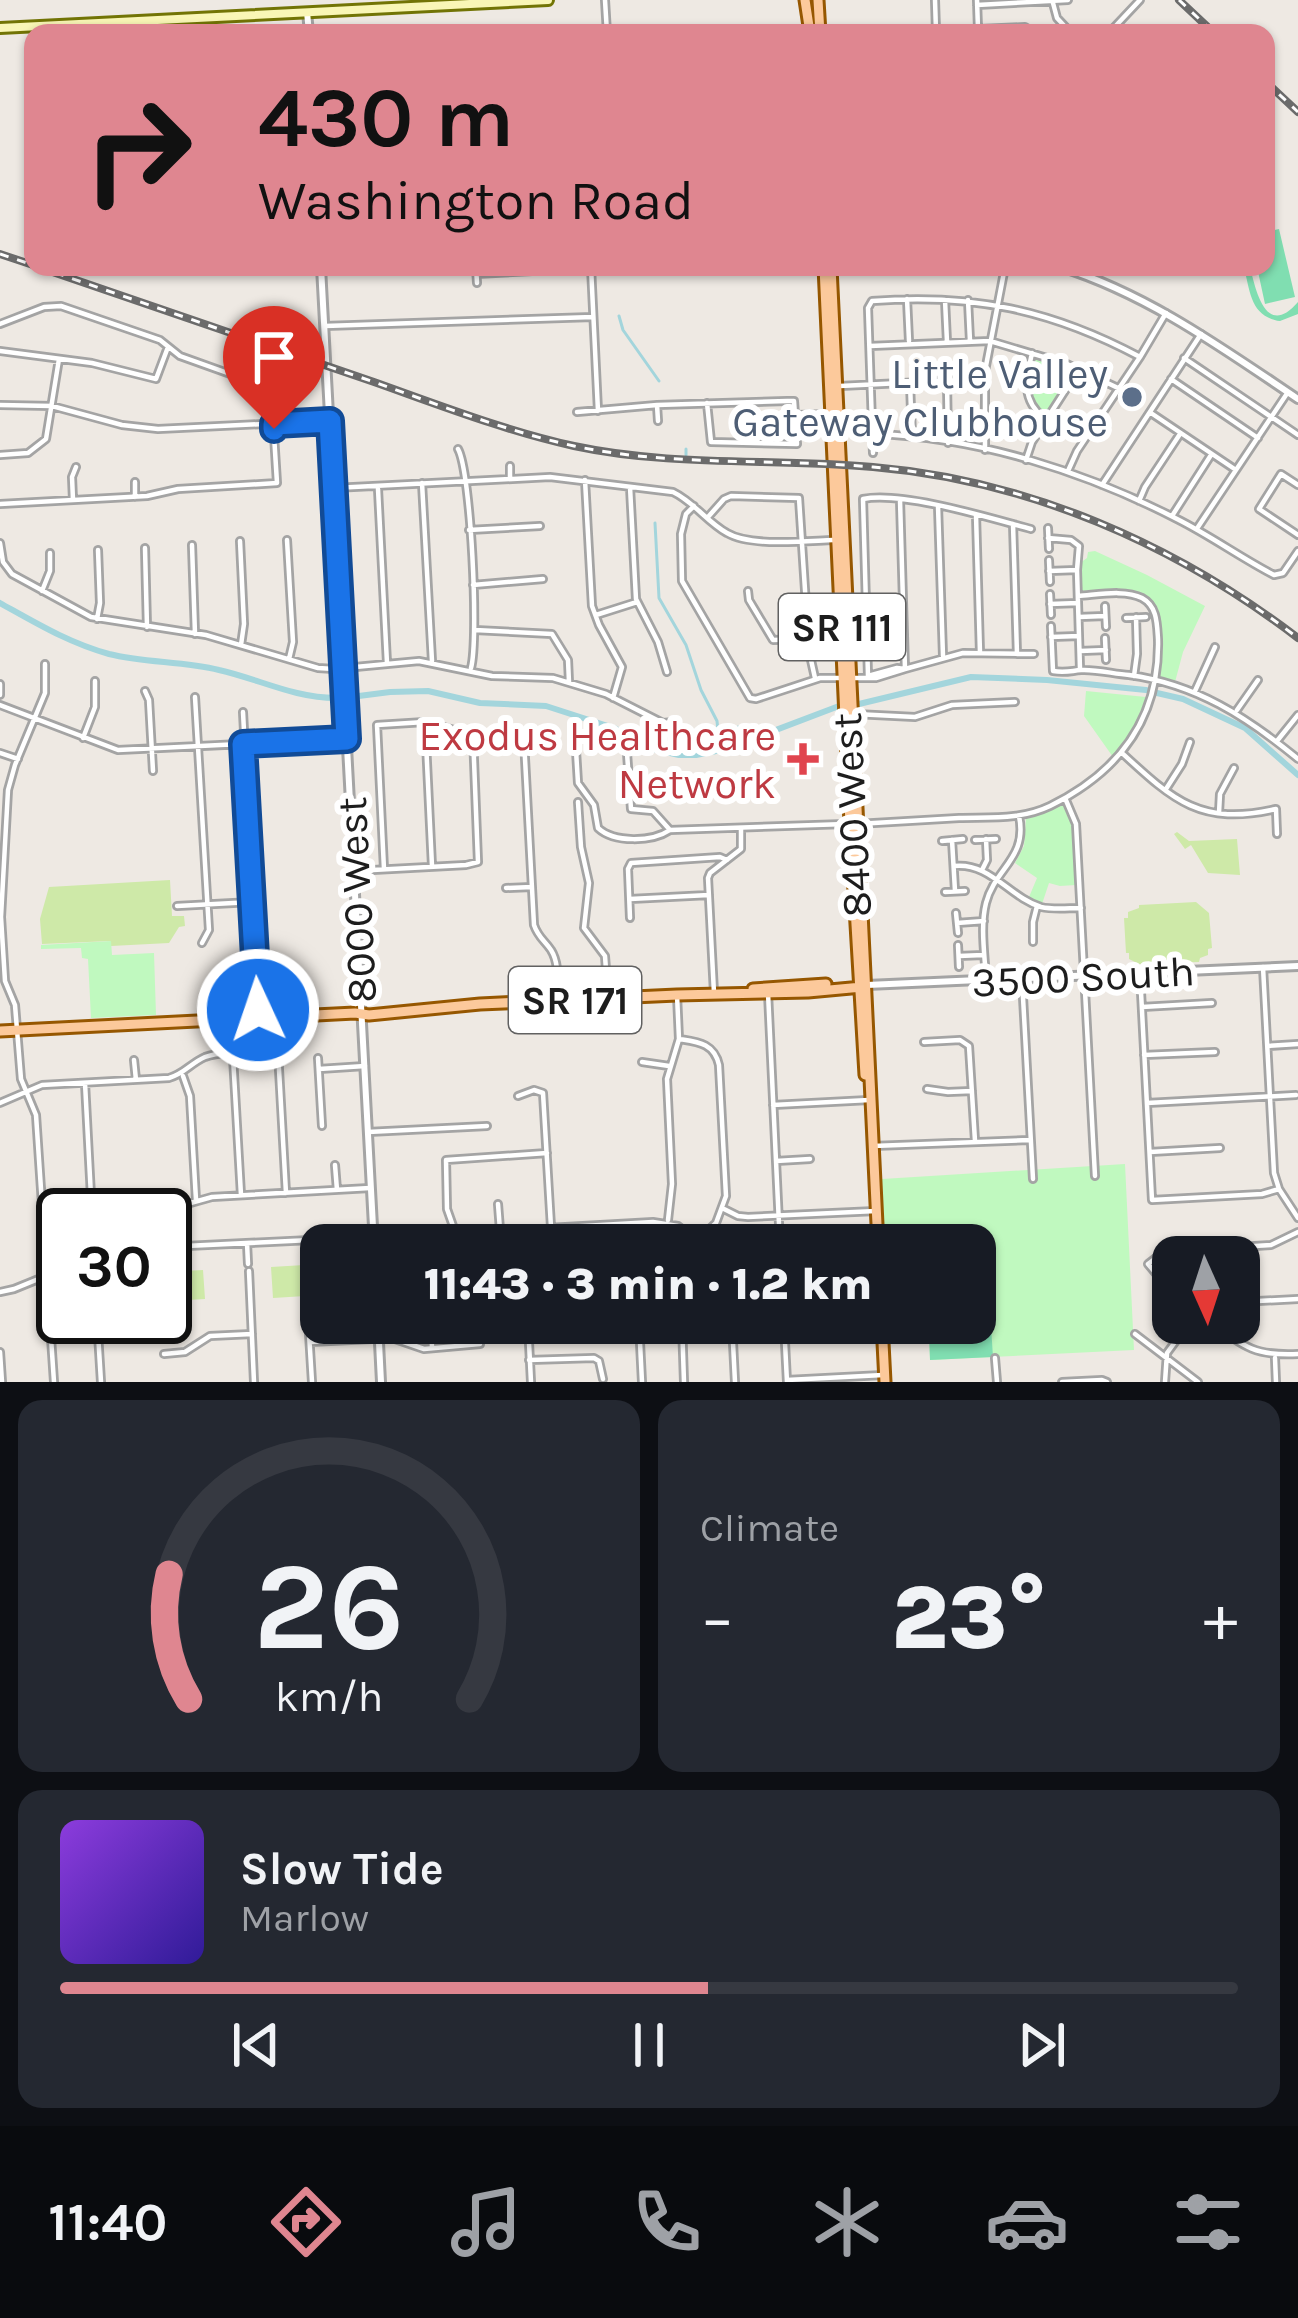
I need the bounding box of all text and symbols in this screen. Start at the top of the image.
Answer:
text: 430 m [258,69,514,167]
icon: right [60,72,216,228]
text: Washington Road [258,169,694,233]
pin [223,306,325,429]
icon: arrive [241,324,307,390]
place label: Little Valley Gateway Clubhouse [732,349,1108,447]
marker: Little Valley Gateway Clubhouse [1119,384,1145,410]
road number: SR 111 [779,594,905,660]
place label: Exodus Healthcare Network [418,711,776,809]
street label: 8400 West [822,711,882,918]
marker: Exodus Healthcare Network [787,743,819,775]
street label: 8000 West [327,796,387,1004]
street label: 3500 South [970,946,1196,1008]
position arrow [195,947,321,1073]
road number: SR 171 [509,967,641,1033]
speed limit sign: 30 [36,1188,192,1344]
north arrow [1152,1236,1260,1344]
map controls [1152,1236,1260,1344]
text: 11:43 · 3 min · 1.2 km [424,1258,872,1310]
text: Climate [700,1505,839,1551]
text: 26 [253,1534,405,1679]
text: 23° [891,1565,1047,1671]
text: − [700,1579,735,1657]
text: + [1203,1579,1238,1657]
text: km/h [275,1672,383,1722]
text: Slow Tide [240,1843,444,1895]
text: Marlow [240,1895,369,1941]
icon: previous [223,2012,289,2078]
icon: pause [616,2012,682,2078]
icon: next [1009,2012,1075,2078]
icon: directions [264,2180,348,2264]
icon: music [444,2180,528,2264]
icon: phone [625,2180,709,2264]
icon: climate [805,2180,889,2264]
icon: car [985,2180,1069,2264]
icon: filters [1166,2180,1250,2264]
text: 11:40 [48,2190,168,2254]

